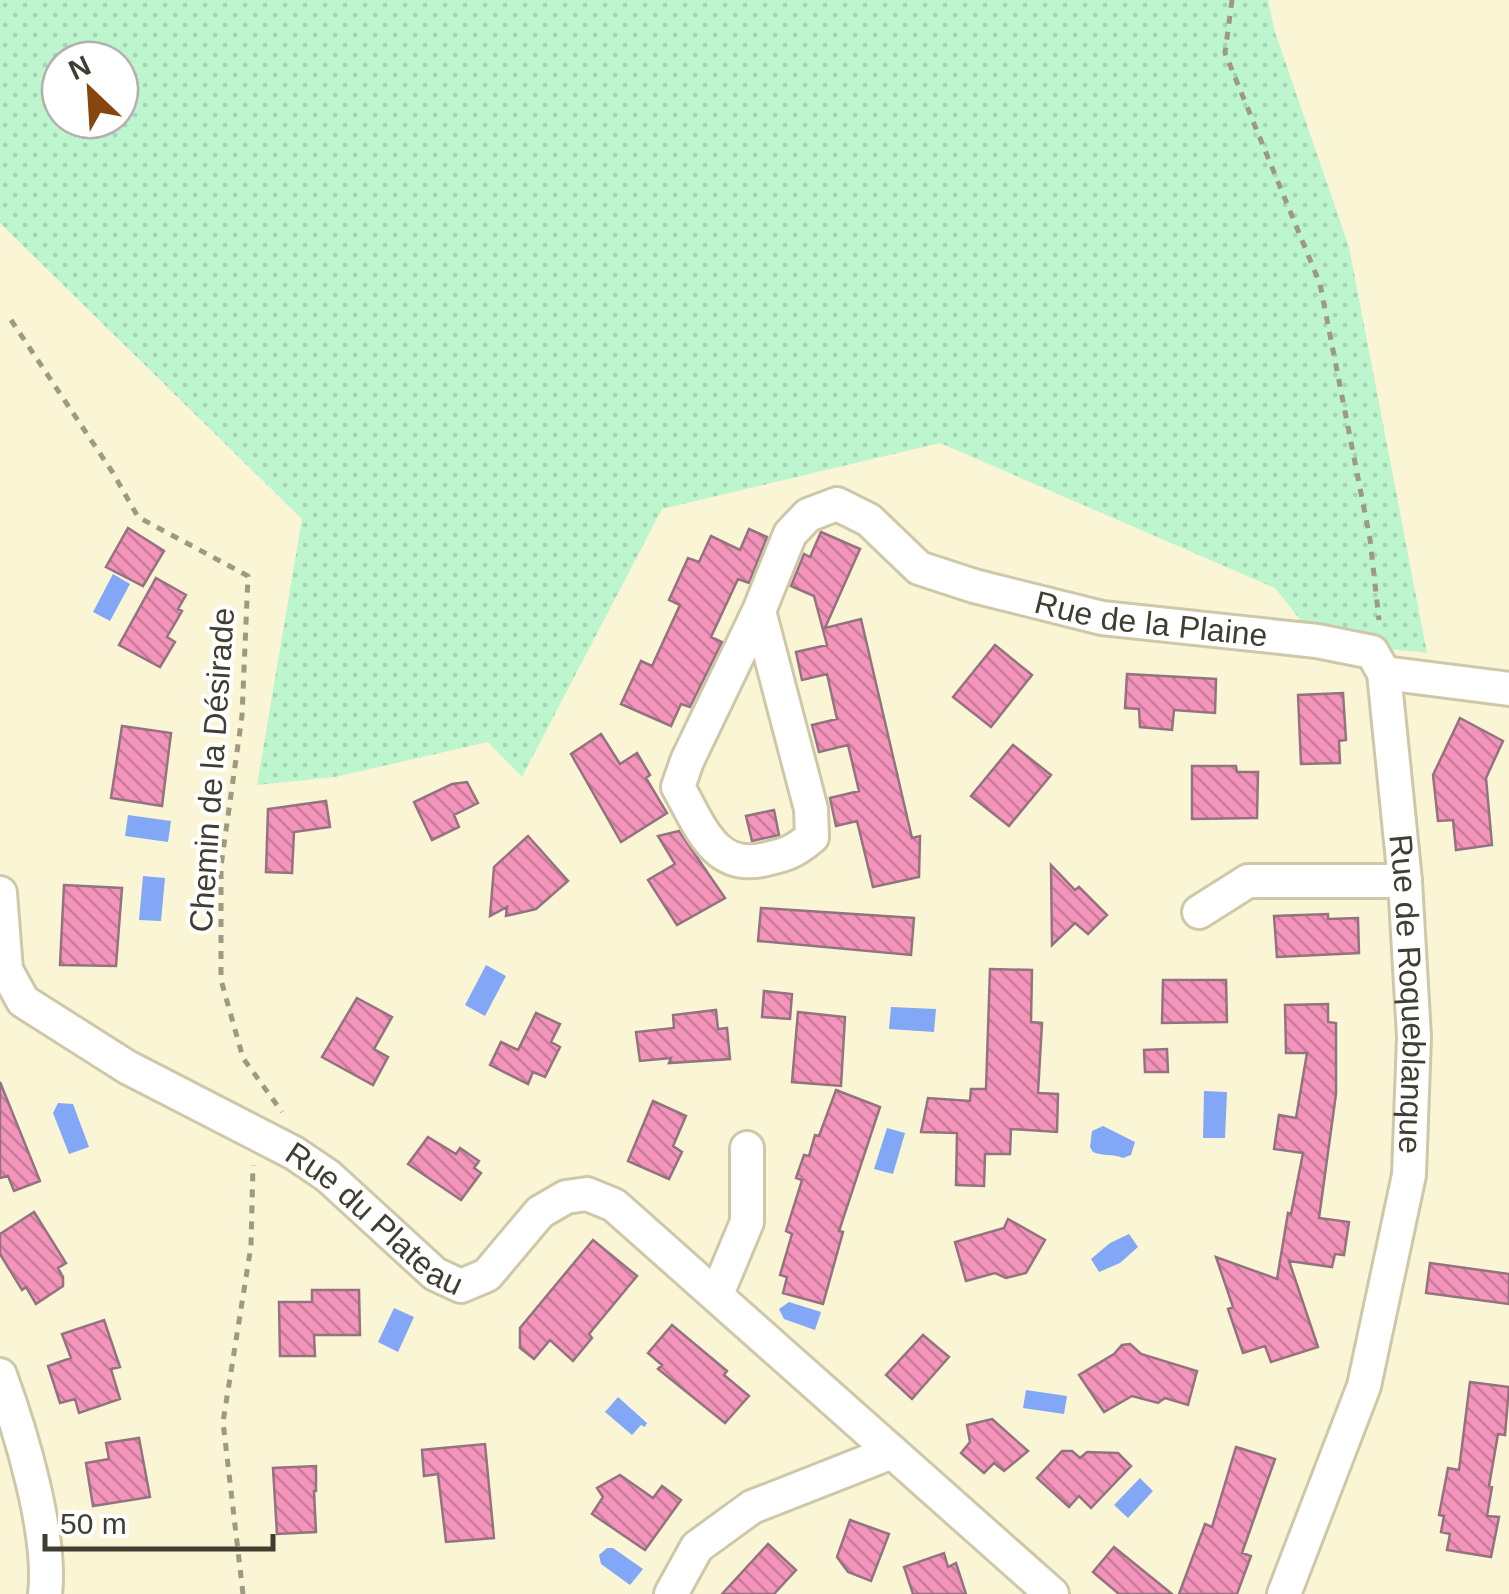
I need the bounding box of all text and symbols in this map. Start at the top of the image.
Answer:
north arrow [40,40,140,140]
text: N [64,49,95,86]
street label: Rue de la Plaine [1031,584,1269,654]
street label: Chemin de la Désirade [183,606,241,934]
street label: Rue de Roqueblanque [1382,833,1432,1155]
street label: Rue du Plateau [279,1135,468,1302]
scale bar [45,1489,272,1551]
text: 50 m [60,1507,127,1540]

